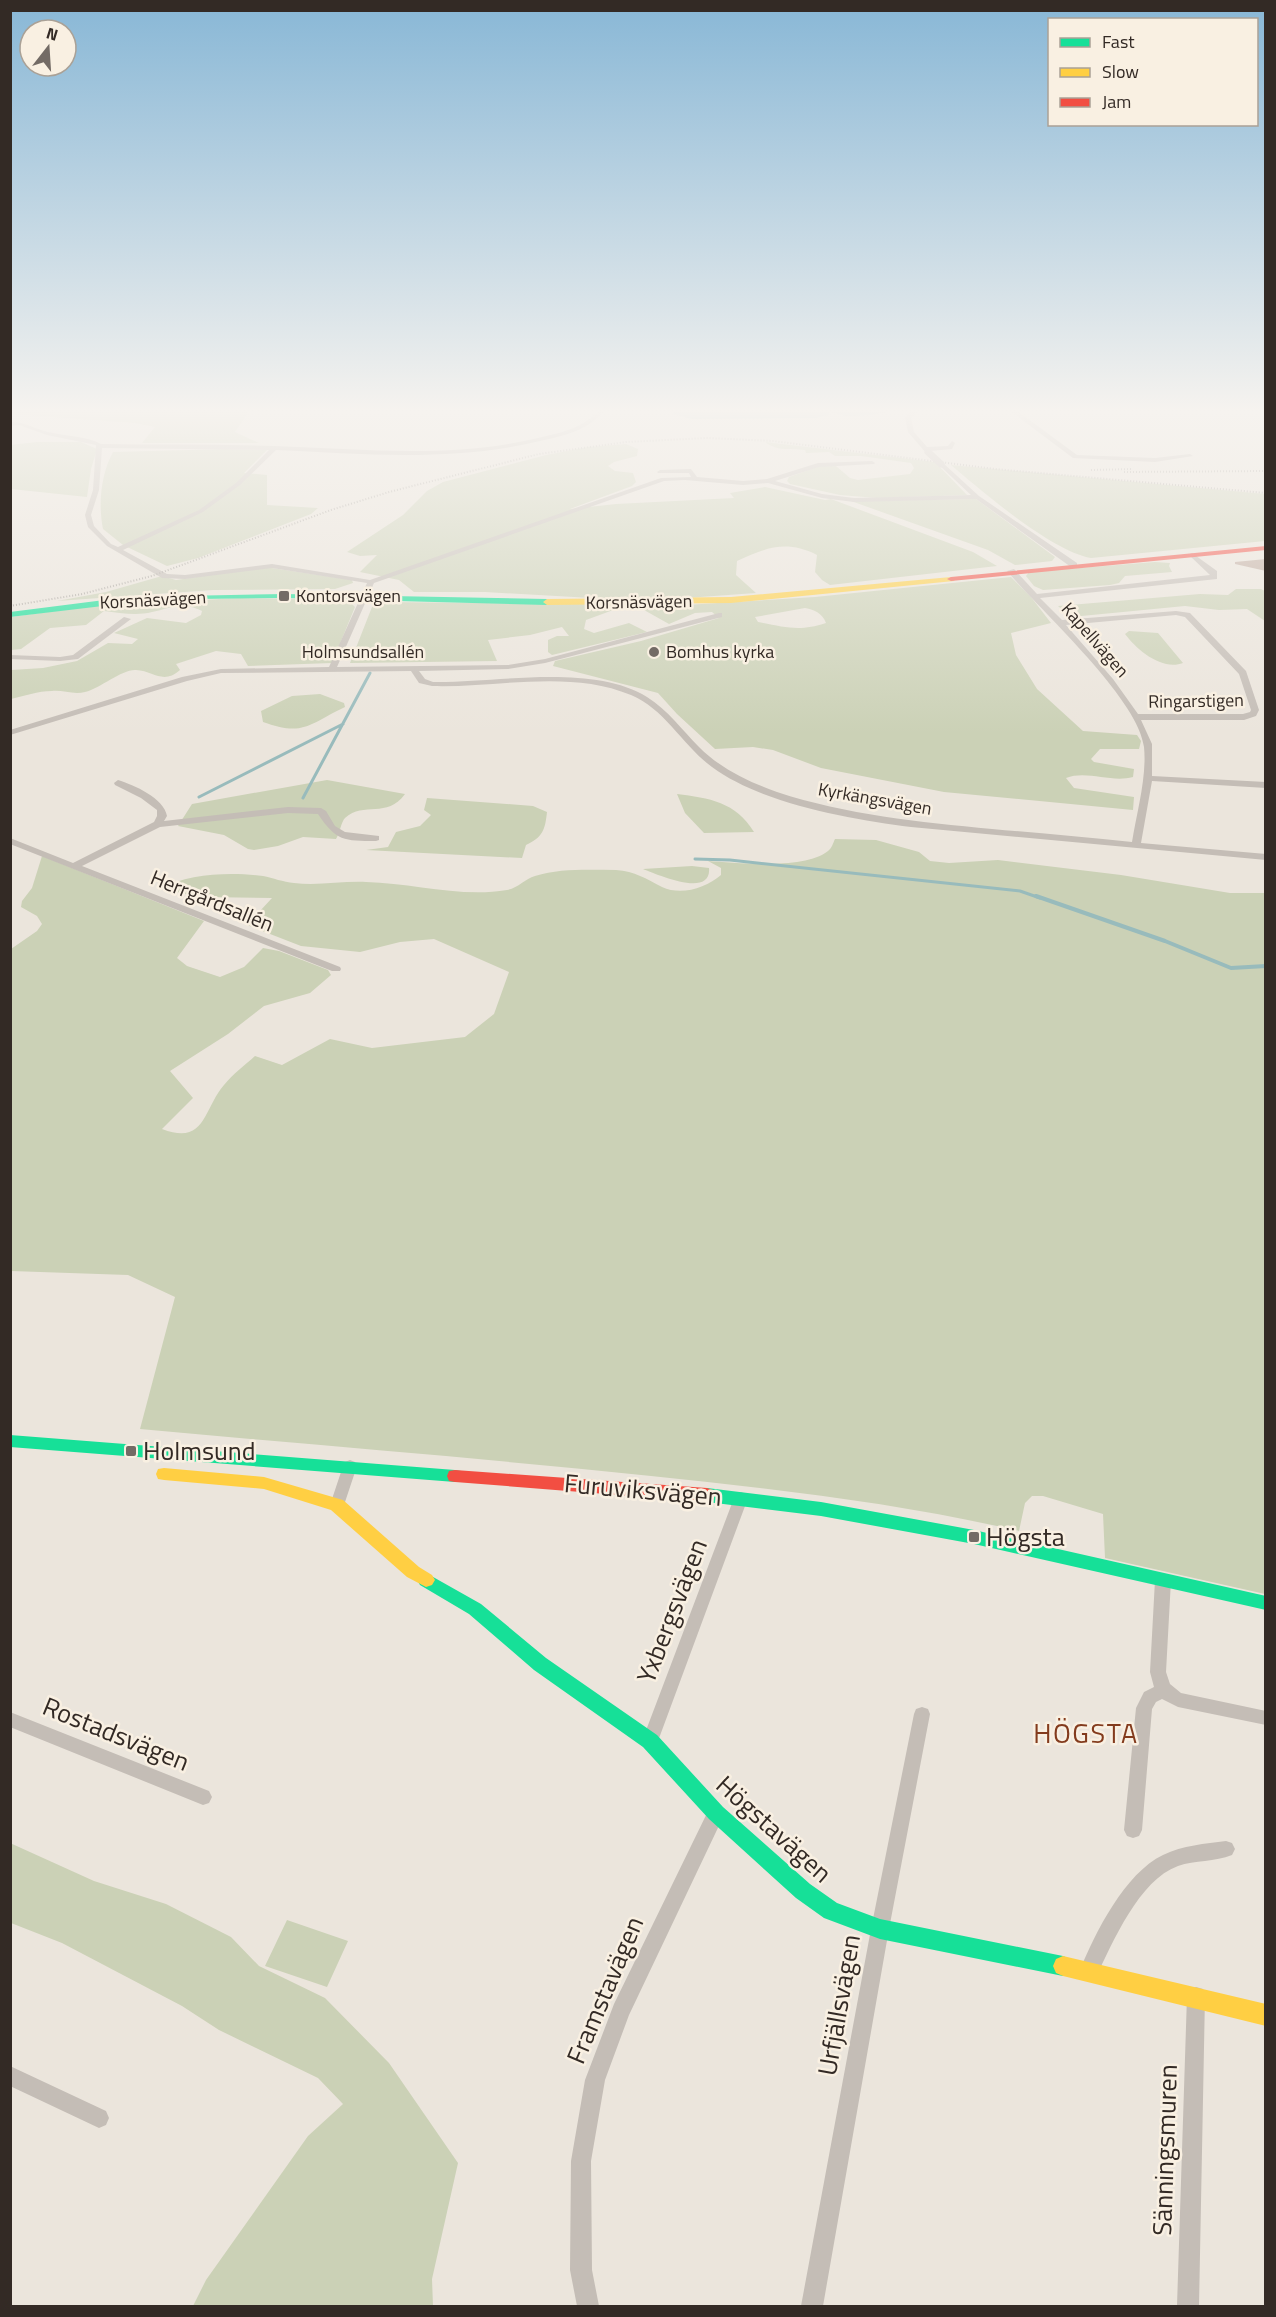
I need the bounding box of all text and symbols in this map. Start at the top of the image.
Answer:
north arrow [18,18,78,78]
legend [1048,18,1258,126]
text: N [44,21,61,47]
text: Fast [1102,28,1135,55]
text: Slow [1102,58,1139,85]
text: Jam [1102,88,1131,115]
place label: Kontorsvägen [296,582,401,609]
street label: Korsnäsvägen [99,583,207,616]
street label: Korsnäsvägen [585,587,692,616]
marker: Kontorsvägen [277,589,291,603]
street label: Kapellvägen [1055,596,1136,683]
street label: Holmsundsallén [302,638,424,665]
place label: Bomhus kyrka [666,638,774,665]
marker: Bomhus kyrka [647,645,661,659]
street label: Ringarstigen [1148,686,1244,715]
street label: Kyrkängsvägen [816,775,934,822]
street label: Herrgårdsallén [146,861,279,939]
place label: Holmsund [143,1431,256,1470]
marker: Holmsund [124,1444,138,1458]
street label: Furuviksvägen [563,1463,724,1516]
place label: Högsta [986,1517,1065,1556]
marker: Högsta [967,1530,981,1544]
street label: Yxbergsvägen [626,1533,717,1688]
street label: Rostadsvägen [37,1686,195,1781]
district label: HÖGSTA [1033,1712,1139,1753]
street label: Högstavägen [708,1766,841,1891]
street label: Framstavägen [556,1910,653,2070]
street label: Urfjällsvägen [807,1931,870,2079]
street label: Sänningsmuren [1142,2064,1187,2236]

